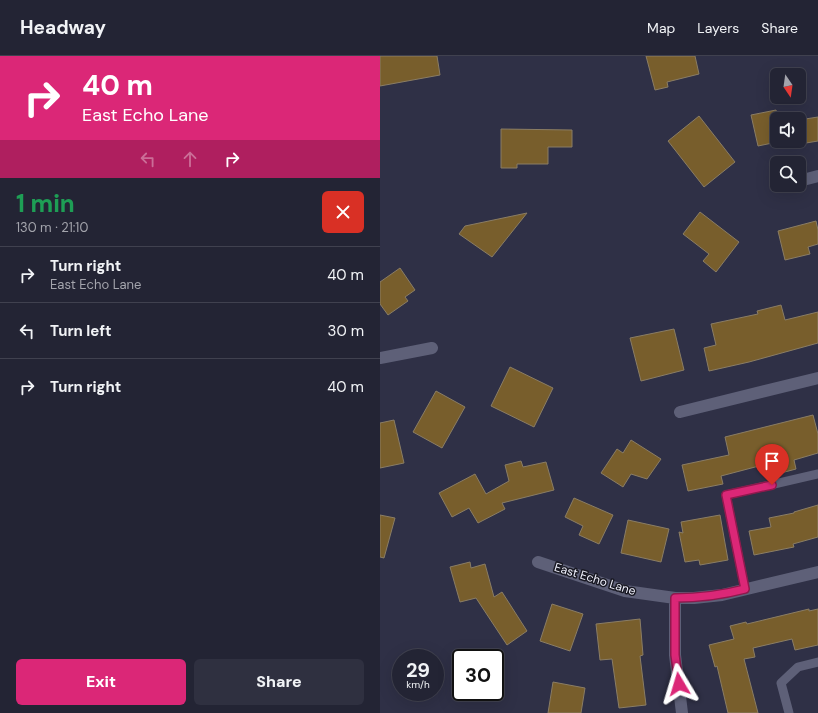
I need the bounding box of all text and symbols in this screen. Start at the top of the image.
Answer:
text: Headway [20,15,106,40]
text: Map [647,19,675,37]
text: Layers [697,19,739,37]
text: Share [761,19,798,37]
text: 40 m [82,67,153,104]
north arrow [770,68,806,104]
map controls [770,68,806,192]
icon: right [16,72,68,124]
text: East Echo Lane [82,103,209,127]
button: sound [770,112,806,148]
icon: left [137,148,159,170]
icon: ahead [179,148,201,170]
icon: right [221,148,243,170]
button: search [770,156,806,192]
text: 1 min [16,188,75,219]
button: close [322,191,364,233]
text: 130 m · 21:10 [16,219,88,236]
text: Turn right [50,256,121,276]
icon: right [16,264,38,286]
text: 40 m [327,265,364,285]
text: East Echo Lane [50,276,141,293]
icon: left [16,320,38,342]
text: Turn left [50,321,111,341]
text: 30 m [328,321,364,341]
icon: right [16,376,38,398]
text: Turn right [50,377,121,397]
text: 40 m [327,377,364,397]
pin [755,444,789,485]
icon: arrive [761,450,783,472]
street label: East Echo Lane [552,559,638,599]
speed limit sign: 30 [452,649,504,701]
text: 29 [406,657,430,683]
button: Exit [16,659,186,705]
button: Share [194,659,364,705]
position arrow [658,663,700,705]
text: km/h [406,678,430,691]

